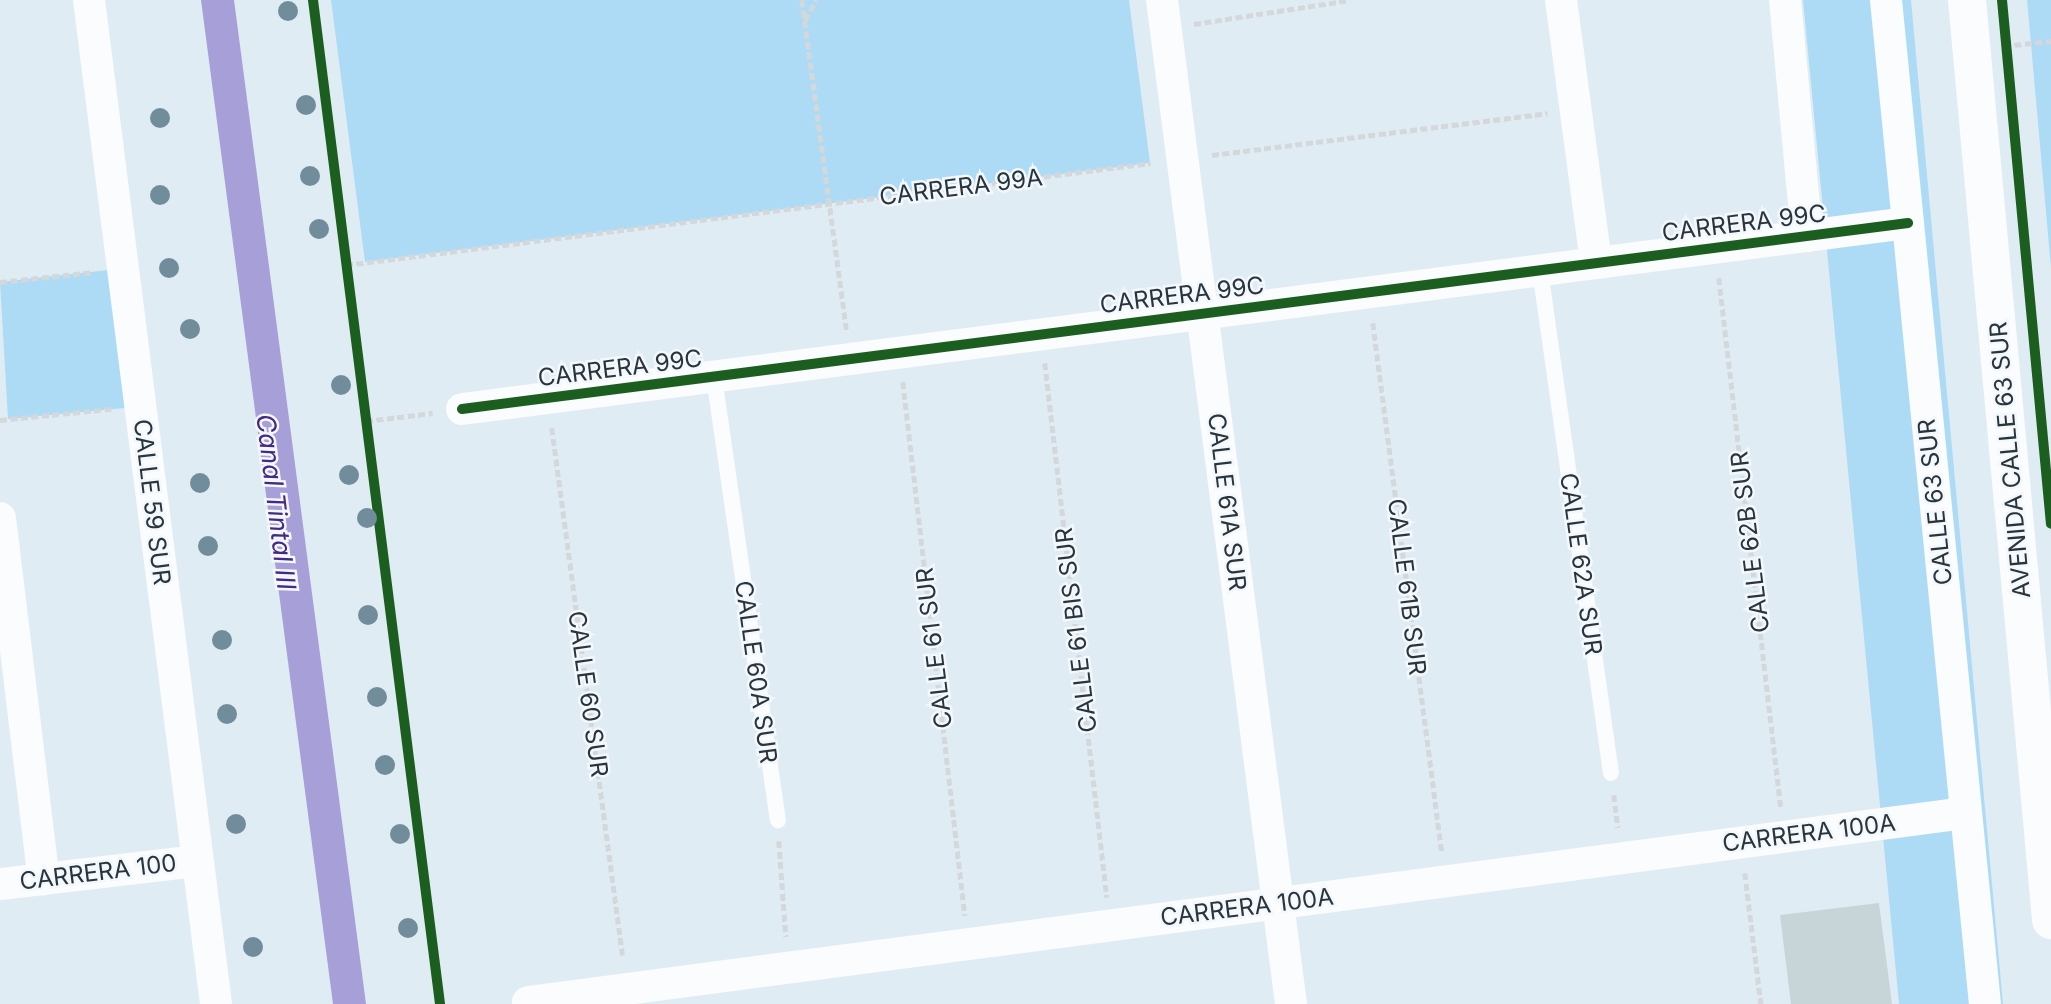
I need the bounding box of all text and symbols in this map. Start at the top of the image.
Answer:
street label: CARRERA 99A [878,163,1044,211]
street label: CARRERA 99C [1660,199,1828,247]
street label: CARRERA 99C [1098,271,1266,319]
street label: AVENIDA CALLE 63 SUR [1984,321,2036,599]
street label: CARRERA 99C [536,344,704,392]
water label: Canal Tintal III [250,412,302,592]
street label: CALLE 61A SUR [1202,412,1252,592]
street label: CALLE 59 SUR [128,417,176,587]
street label: CALLE 63 SUR [1912,417,1958,587]
street label: CALLE 62B SUR [1725,450,1775,634]
street label: CALLE 62A SUR [1554,471,1608,657]
street label: CALLE 61B SUR [1382,497,1432,677]
street label: CALLE 61 BIS SUR [1049,526,1103,734]
street label: CALLE 61 SUR [910,566,958,730]
street label: CALLE 60A SUR [729,579,783,765]
street label: CALLE 60 SUR [562,609,614,779]
street label: CARRERA 100A [1721,808,1897,858]
street label: CARRERA 100 [18,848,178,896]
street label: CARRERA 100A [1159,882,1335,932]

